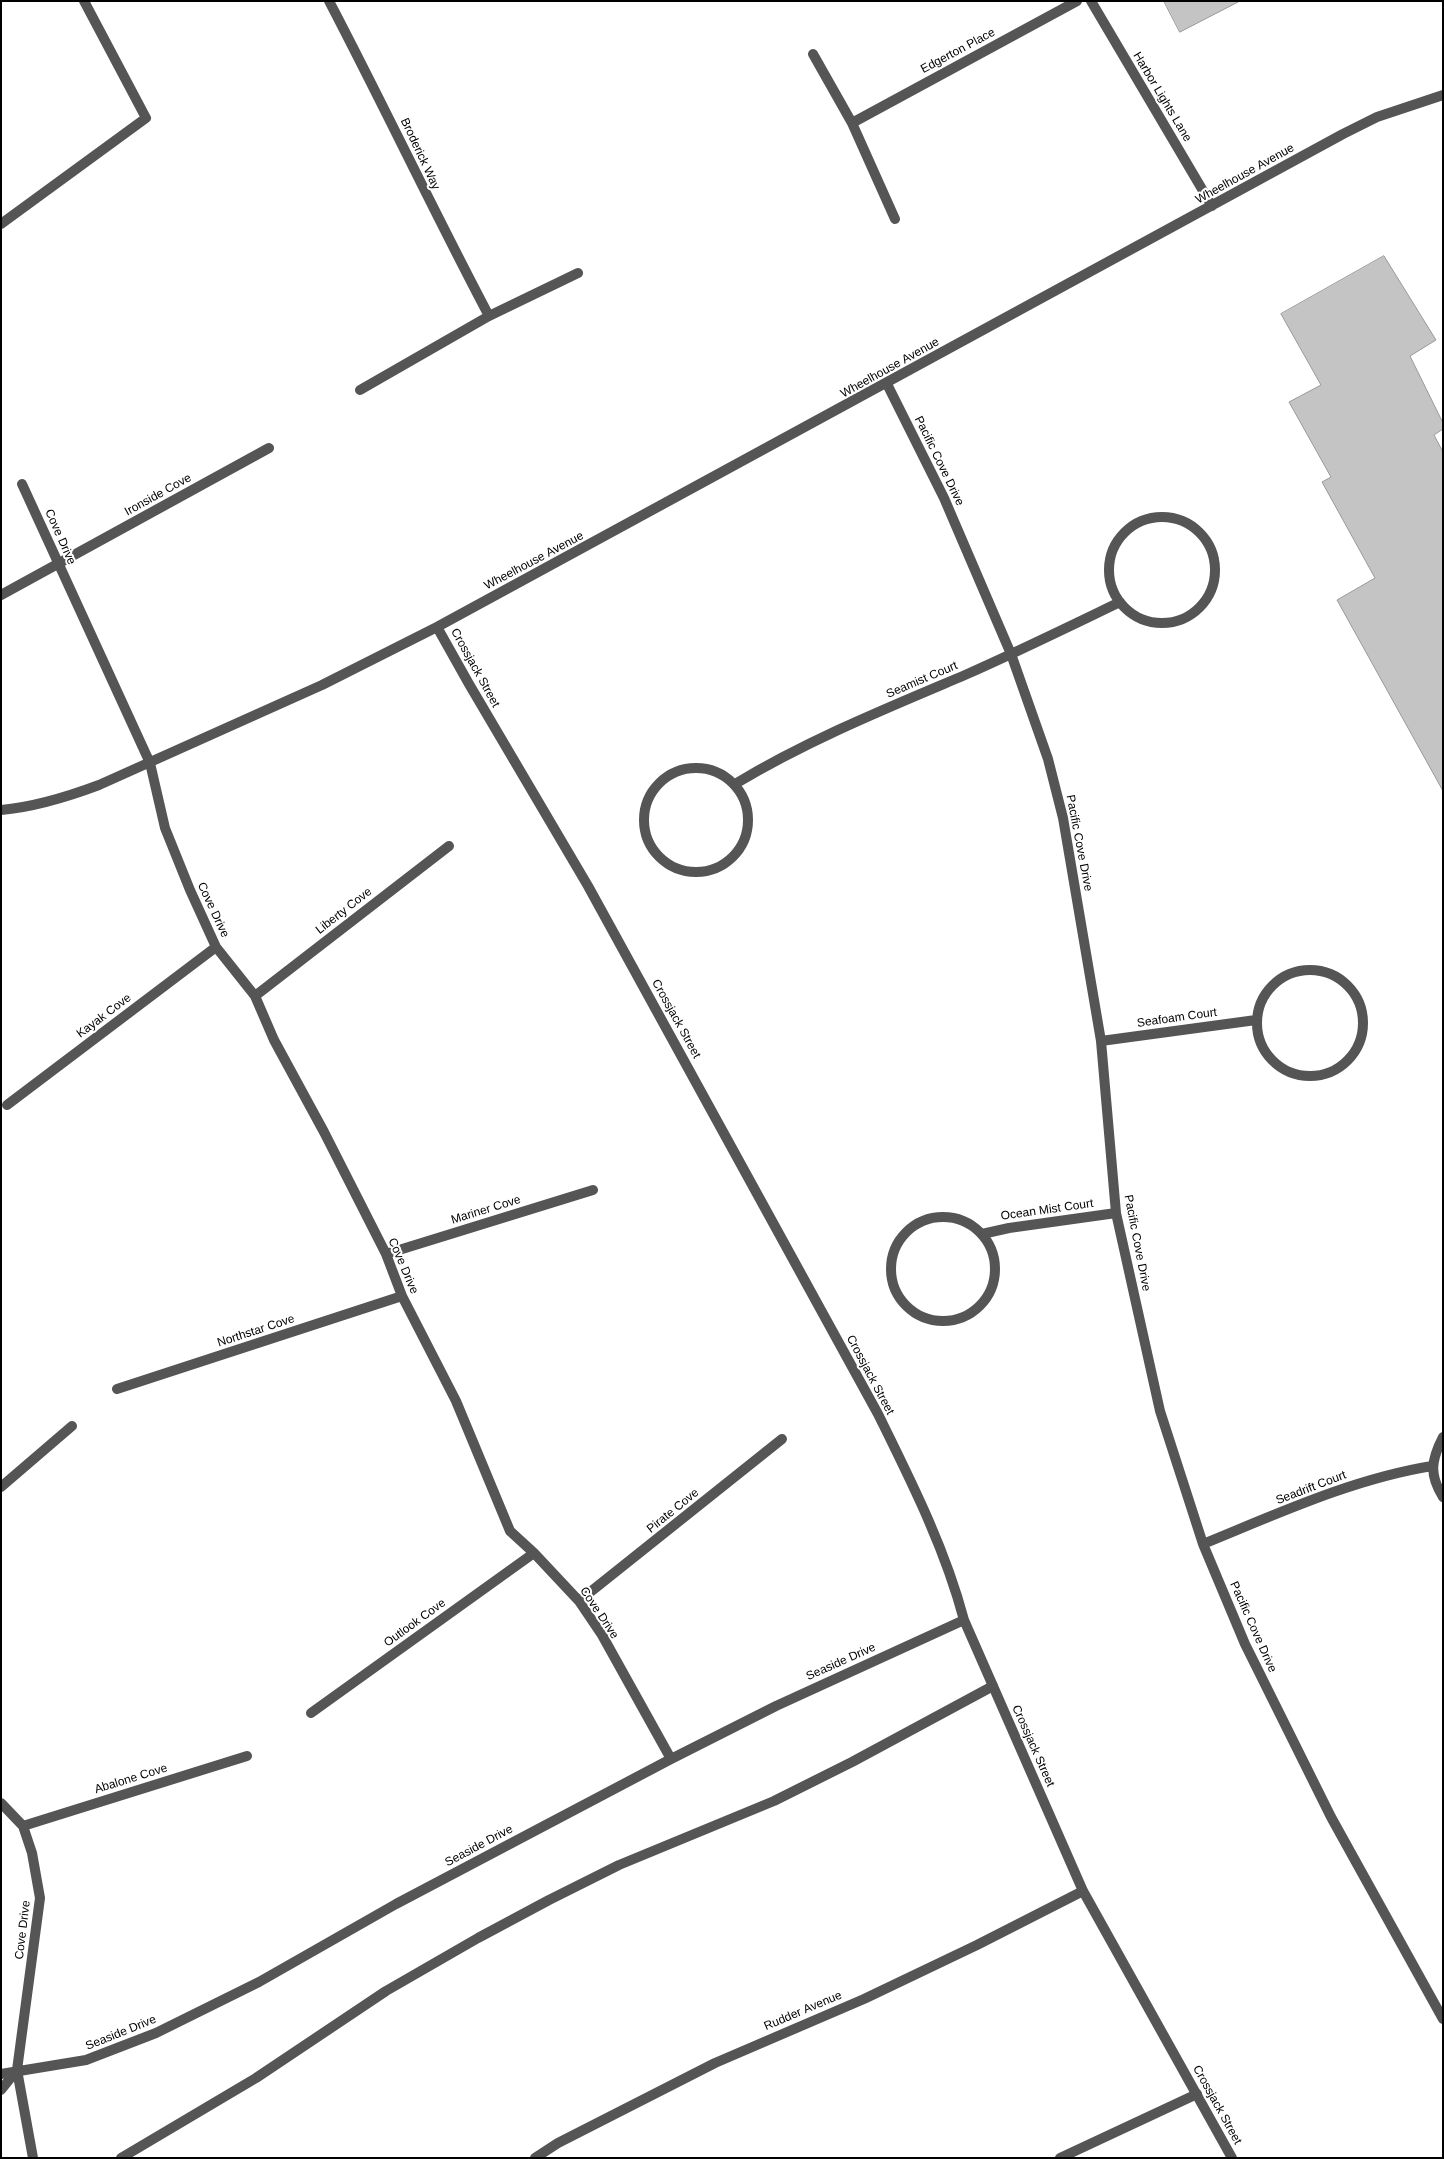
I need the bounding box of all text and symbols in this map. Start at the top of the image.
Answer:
street label: Edgerton Place [918,25,998,77]
street label: Harbor Lights Lane [1130,50,1194,144]
street label: Broderick Way [397,116,443,192]
street label: Wheelhouse Avenue [1193,141,1297,207]
street label: Wheelhouse Avenue [838,335,942,401]
street label: Pacific Cove Drive [911,414,967,508]
street label: Ironside Cove [122,471,194,519]
street label: Cove Drive [41,507,79,567]
street label: Wheelhouse Avenue [482,529,586,593]
street label: Crossjack Street [447,626,503,710]
street label: Seamist Court [884,659,960,701]
street label: Pacific Cove Drive [1063,794,1095,892]
street label: Cove Drive [194,880,232,940]
street label: Liberty Cove [313,885,375,937]
street label: Crossjack Street [648,977,704,1061]
street label: Kayak Cove [74,991,134,1041]
street label: Seafoam Court [1136,1005,1218,1031]
street label: Mariner Cove [449,1193,523,1227]
street label: Pacific Cove Drive [1121,1194,1153,1292]
street label: Ocean Mist Court [1000,1196,1094,1224]
street label: Cove Drive [385,1236,421,1296]
street label: Northstar Cove [215,1312,297,1350]
street label: Crossjack Street [843,1333,897,1417]
street label: Seadrift Court [1274,1468,1348,1508]
street label: Pirate Cove [644,1486,702,1536]
street label: Pacific Cove Drive [1226,1579,1280,1675]
street label: Cove Drive [576,1584,622,1642]
street label: Outlook Cove [381,1596,449,1650]
street label: Seaside Drive [804,1640,878,1684]
street label: Crossjack Street [1009,1703,1057,1789]
street label: Abalone Cove [93,1761,169,1797]
street label: Seaside Drive [443,1822,515,1870]
street label: Cove Drive [12,1900,34,1960]
street label: Rudder Avenue [762,1988,844,2034]
street label: Seaside Drive [84,2012,158,2054]
street label: Crossjack Street [1189,2063,1245,2147]

